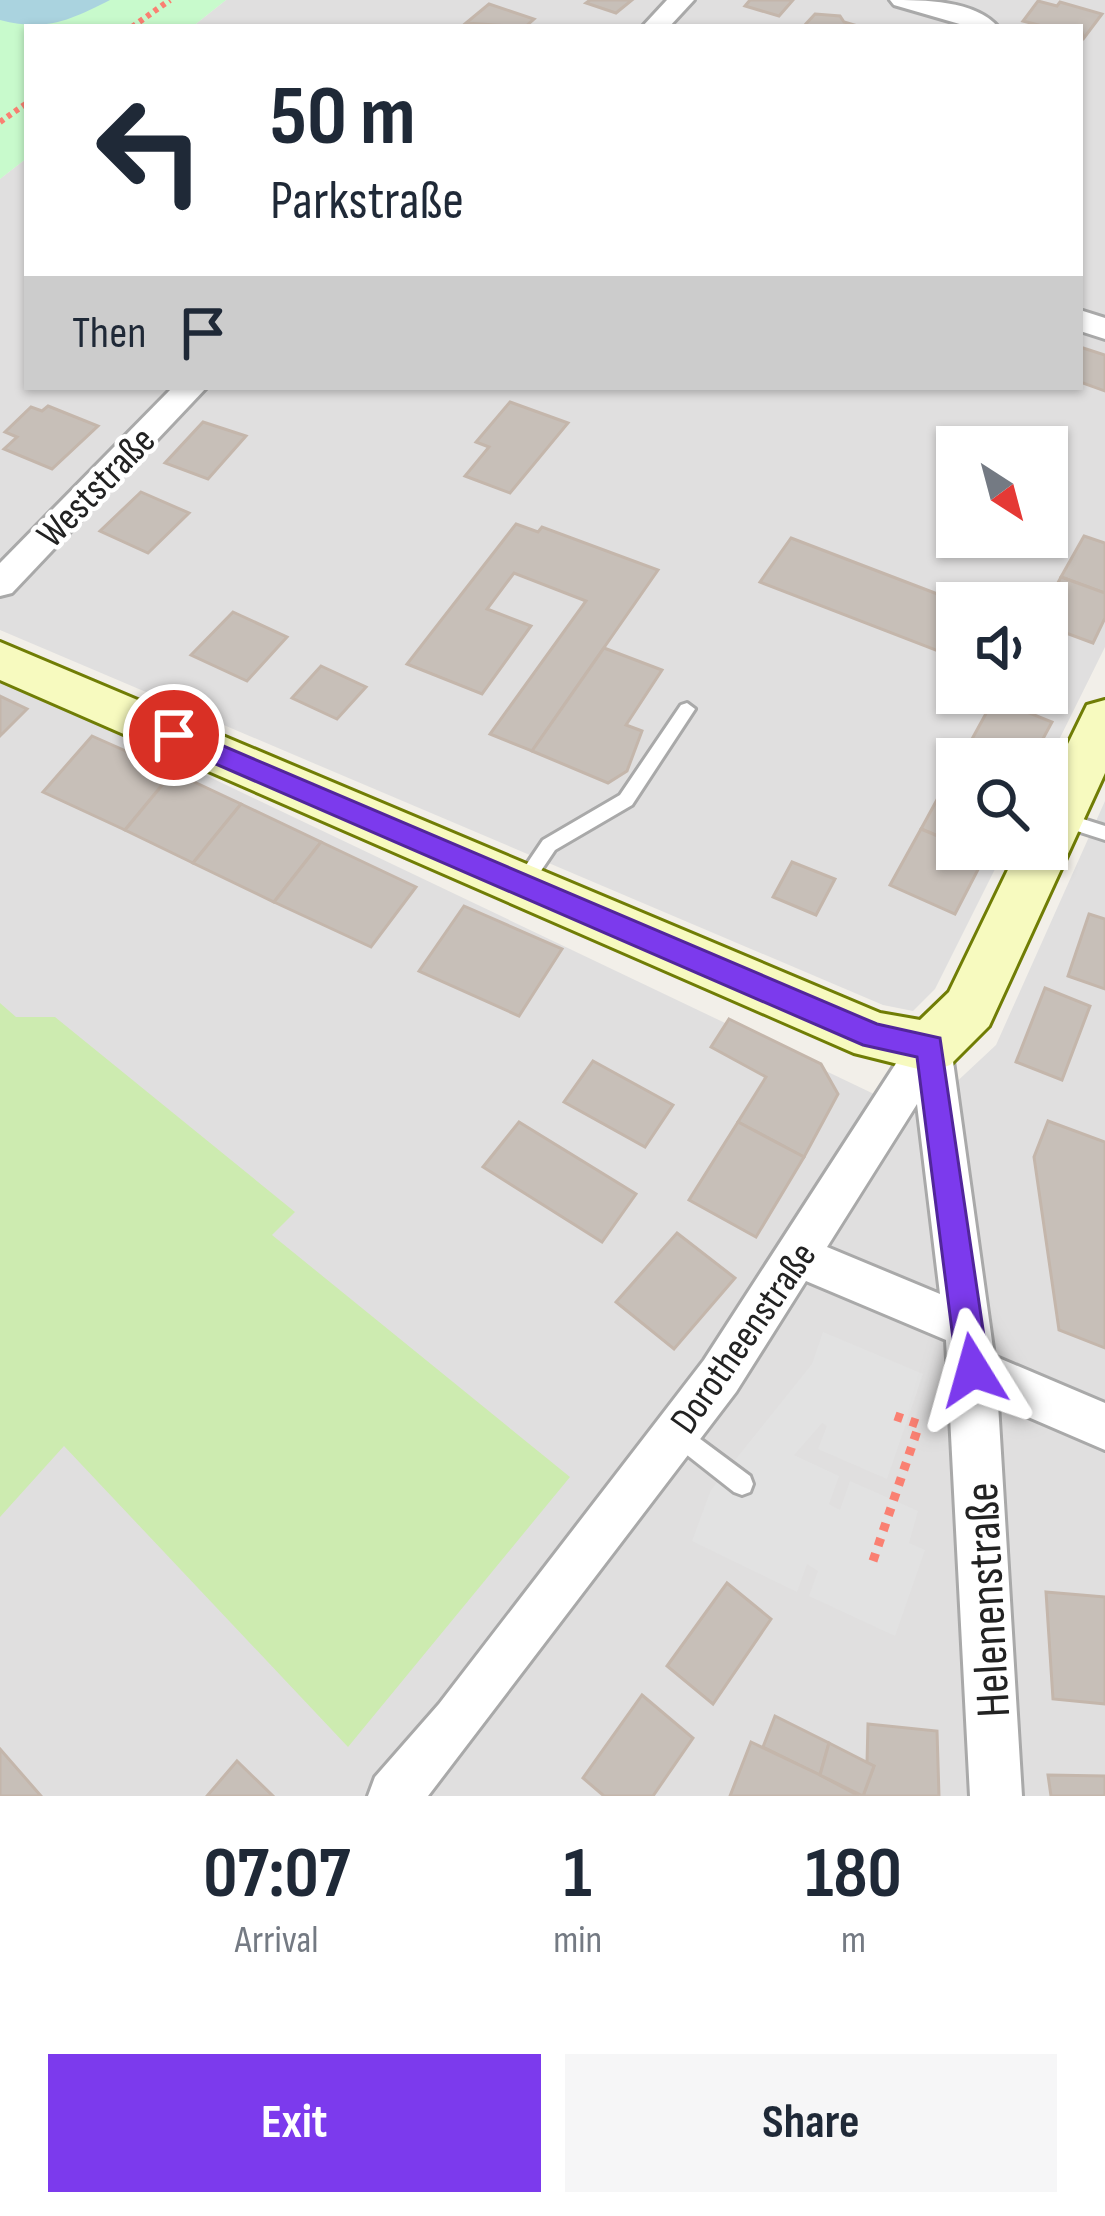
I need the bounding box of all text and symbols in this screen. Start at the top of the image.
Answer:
text: 50 m [270,67,416,168]
icon: left [72,72,228,228]
text: Parkstraße [270,169,464,234]
icon: arrive [170,300,236,366]
text: Then [72,306,146,361]
street label: Weststraße [28,418,166,558]
north arrow [936,426,1068,558]
map controls [936,426,1068,870]
button: sound [936,582,1068,714]
pin [123,684,225,786]
icon: arrive [141,702,207,768]
button: search [936,738,1068,870]
street label: Dorotheenstraße [661,1234,827,1443]
position arrow [910,1307,1036,1433]
street label: Helenenstraße [954,1481,1023,1719]
text: 07:07 [203,1831,350,1918]
text: 1 [564,1831,592,1918]
text: 180 [805,1831,902,1918]
text: Arrival [235,1917,319,1964]
text: min [553,1917,602,1964]
text: m [841,1917,866,1964]
button: Exit [48,2054,541,2192]
button: Share [565,2054,1057,2192]

